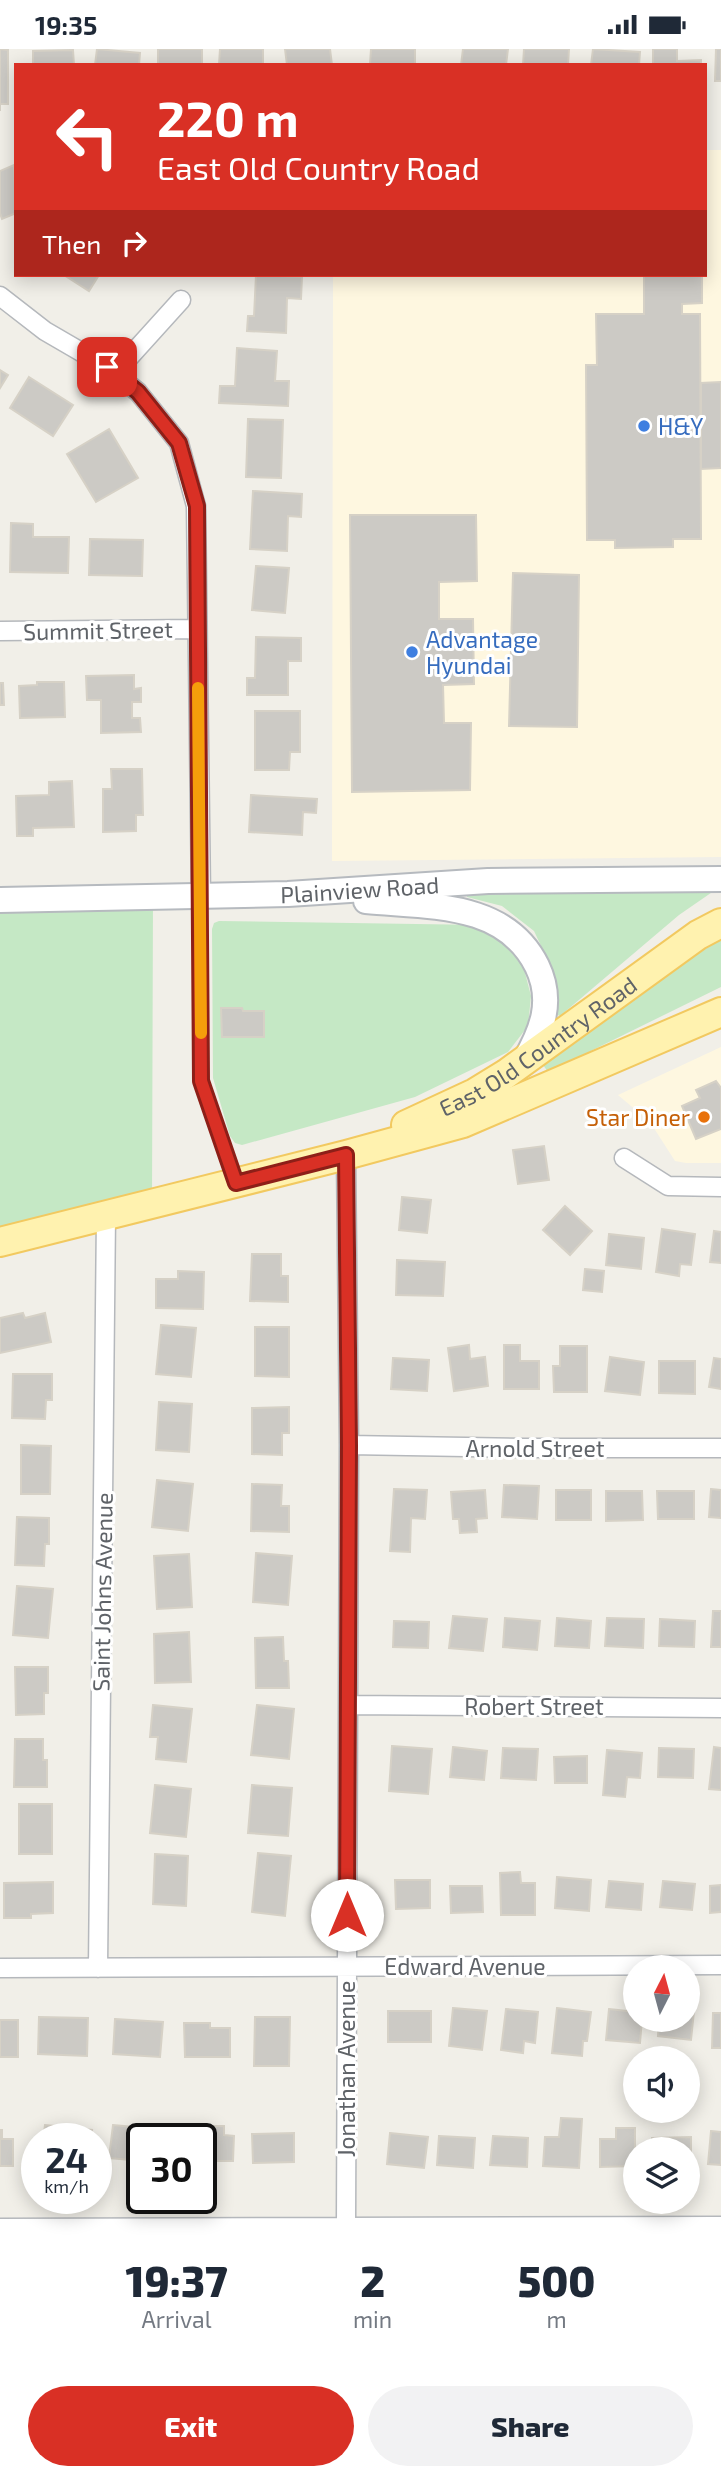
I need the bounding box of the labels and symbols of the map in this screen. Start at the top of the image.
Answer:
pin [77,337,137,397]
place label: H&Y [658,412,703,440]
marker: H&Y [636,418,652,434]
street label: Summit Street [23,615,173,645]
place label: Advantage Hyundai [426,625,538,679]
marker: Advantage Hyundai [404,644,420,660]
street label: Plainview Road [280,870,440,908]
street label: East Old Country Road [434,970,642,1122]
place label: Star Diner [586,1103,690,1131]
marker: Star Diner [696,1109,712,1125]
street label: Arnold Street [465,1434,605,1462]
street label: Saint Johns Avenue [86,1492,118,1692]
street label: Robert Street [464,1692,604,1720]
position arrow [310,1878,384,1952]
street label: Edward Avenue [384,1952,546,1980]
north arrow [623,1955,700,2032]
street label: Jonathan Avenue [332,1981,360,2157]
speed limit sign: 30 [126,2123,217,2214]

